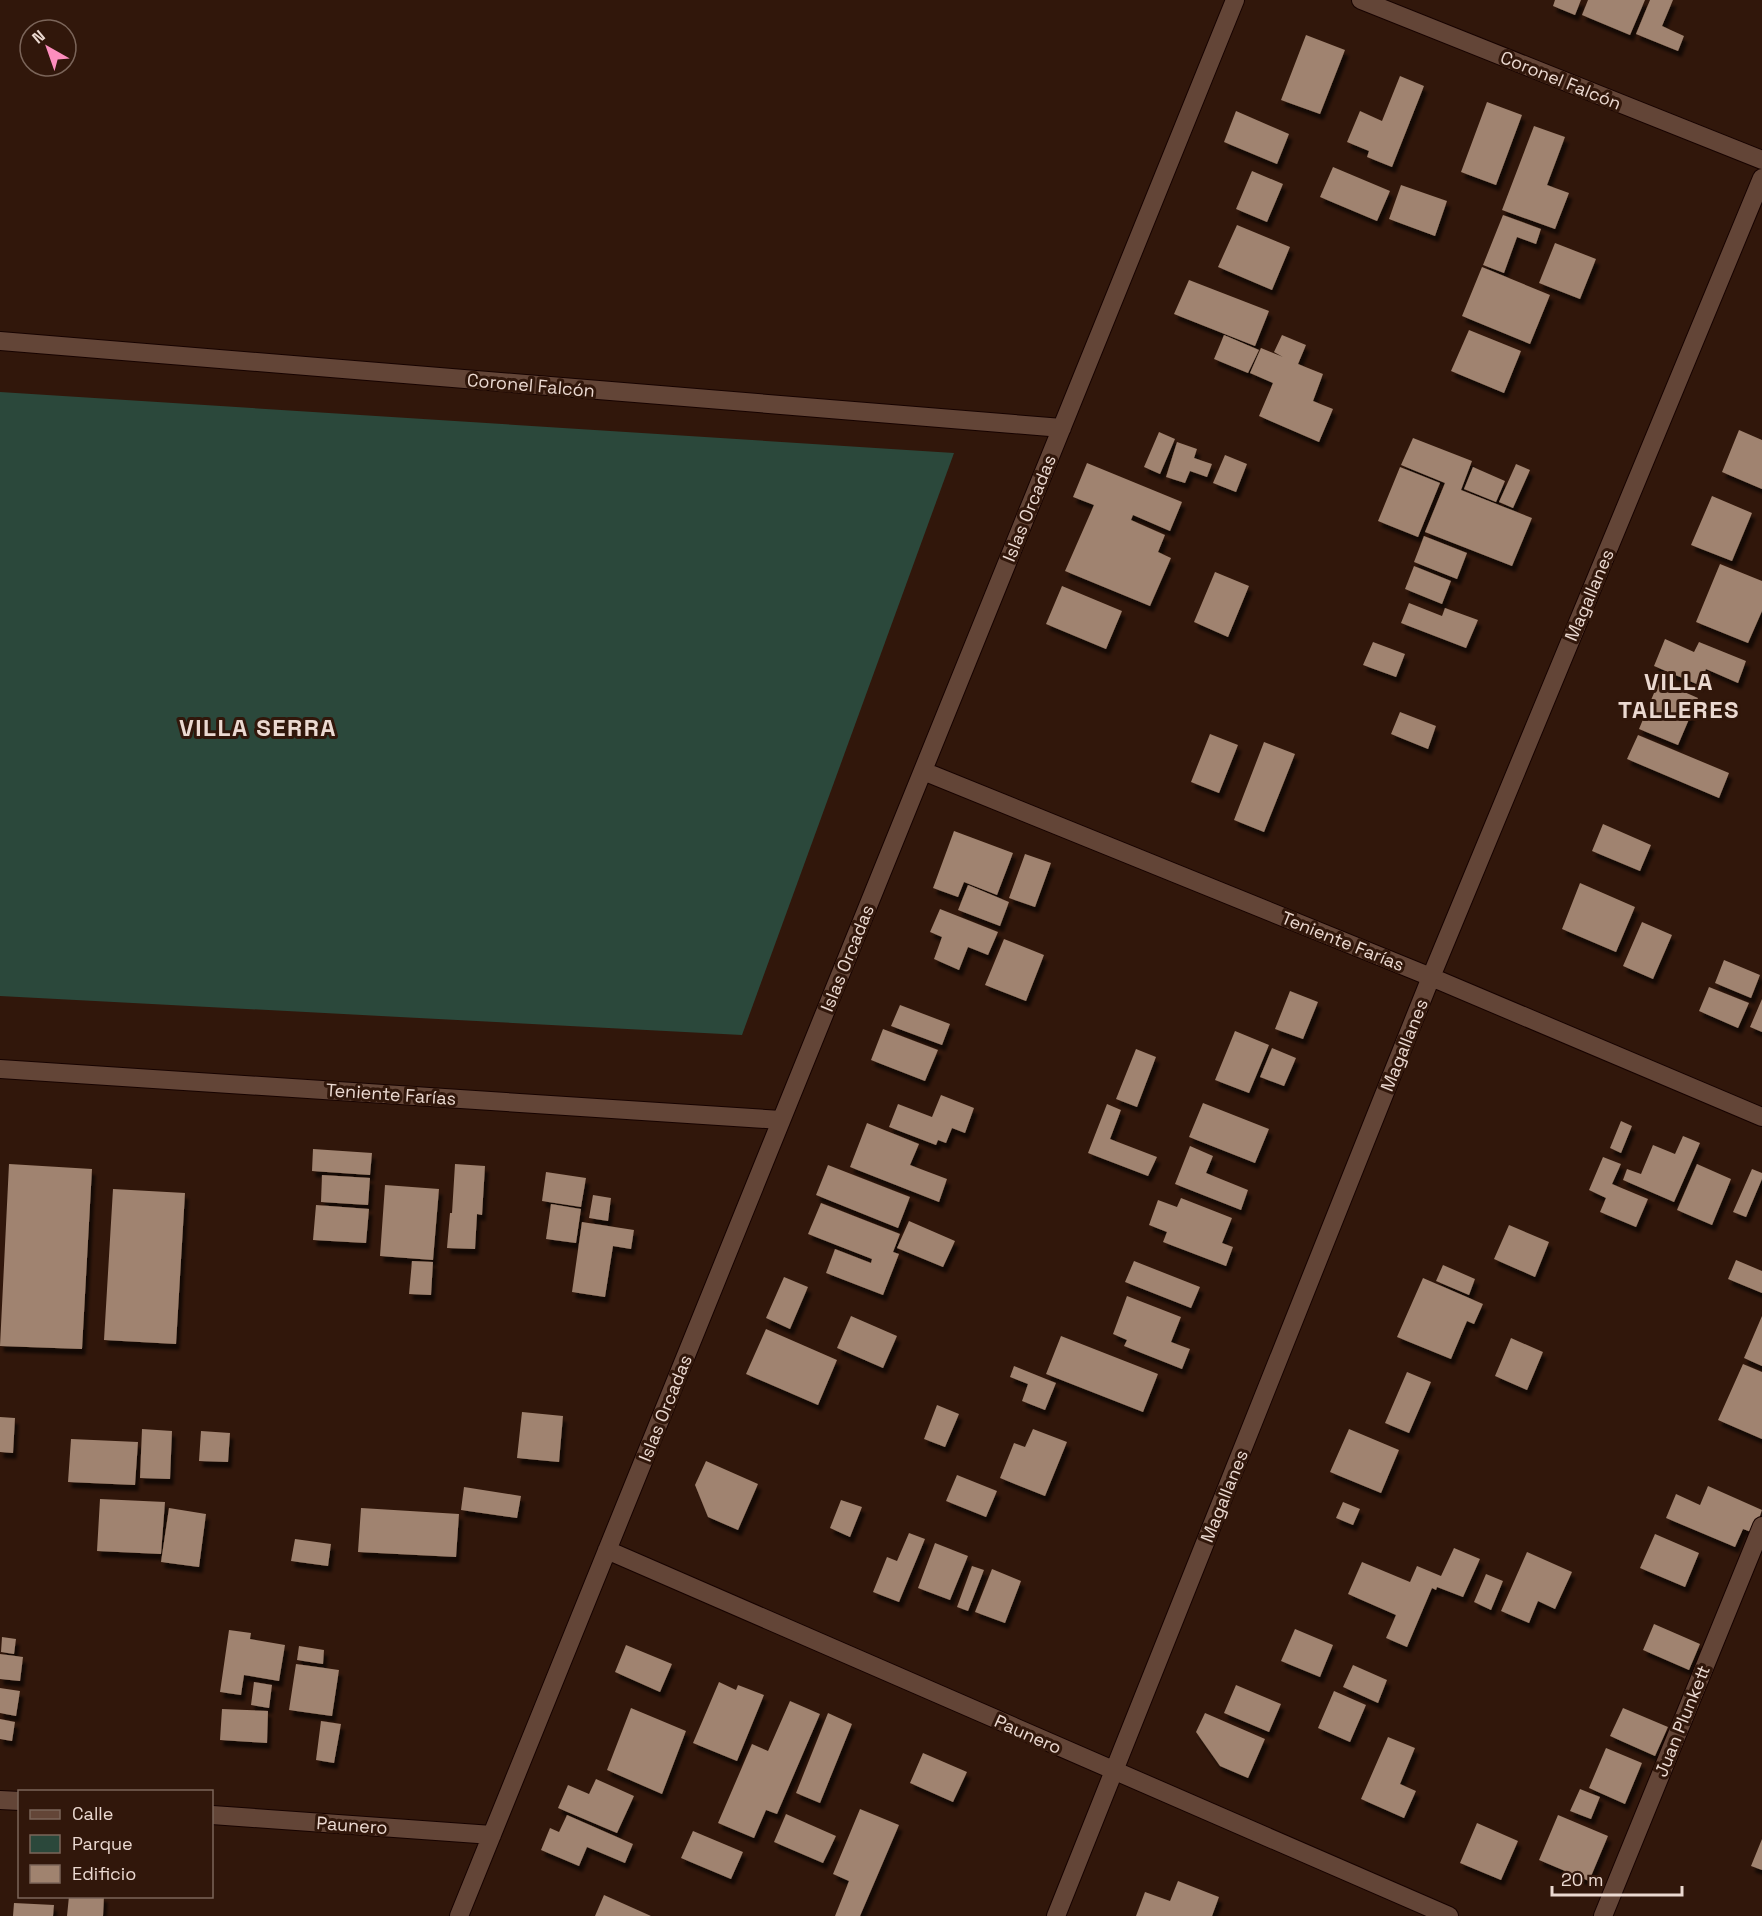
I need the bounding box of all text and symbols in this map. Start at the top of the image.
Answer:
north arrow [18,18,78,78]
text: N [28,25,50,48]
street label: Coronel Falcón [1497,45,1625,115]
street label: Coronel Falcón [466,368,596,402]
street label: Islas Orcadas [997,451,1061,565]
street label: Magallanes [1559,545,1619,645]
district label: VILLA TALLERES [1618,666,1740,725]
district label: VILLA SERRA [179,712,337,743]
street label: Islas Orcadas [815,901,879,1015]
street label: Teniente Farías [1278,906,1408,976]
street label: Magallanes [1375,995,1433,1095]
street label: Teniente Farías [325,1078,457,1110]
street label: Islas Orcadas [633,1351,697,1465]
street label: Magallanes [1195,1446,1253,1546]
street label: Juan Plunkett [1649,1662,1715,1780]
street label: Paunero [991,1709,1065,1759]
legend [18,1790,213,1898]
text: Calle [72,1802,113,1825]
street label: Paunero [316,1811,388,1839]
text: Parque [72,1832,133,1855]
scale bar [1552,1859,1682,1897]
text: Edificio [72,1862,136,1885]
text: 20 m [1561,1868,1604,1891]

